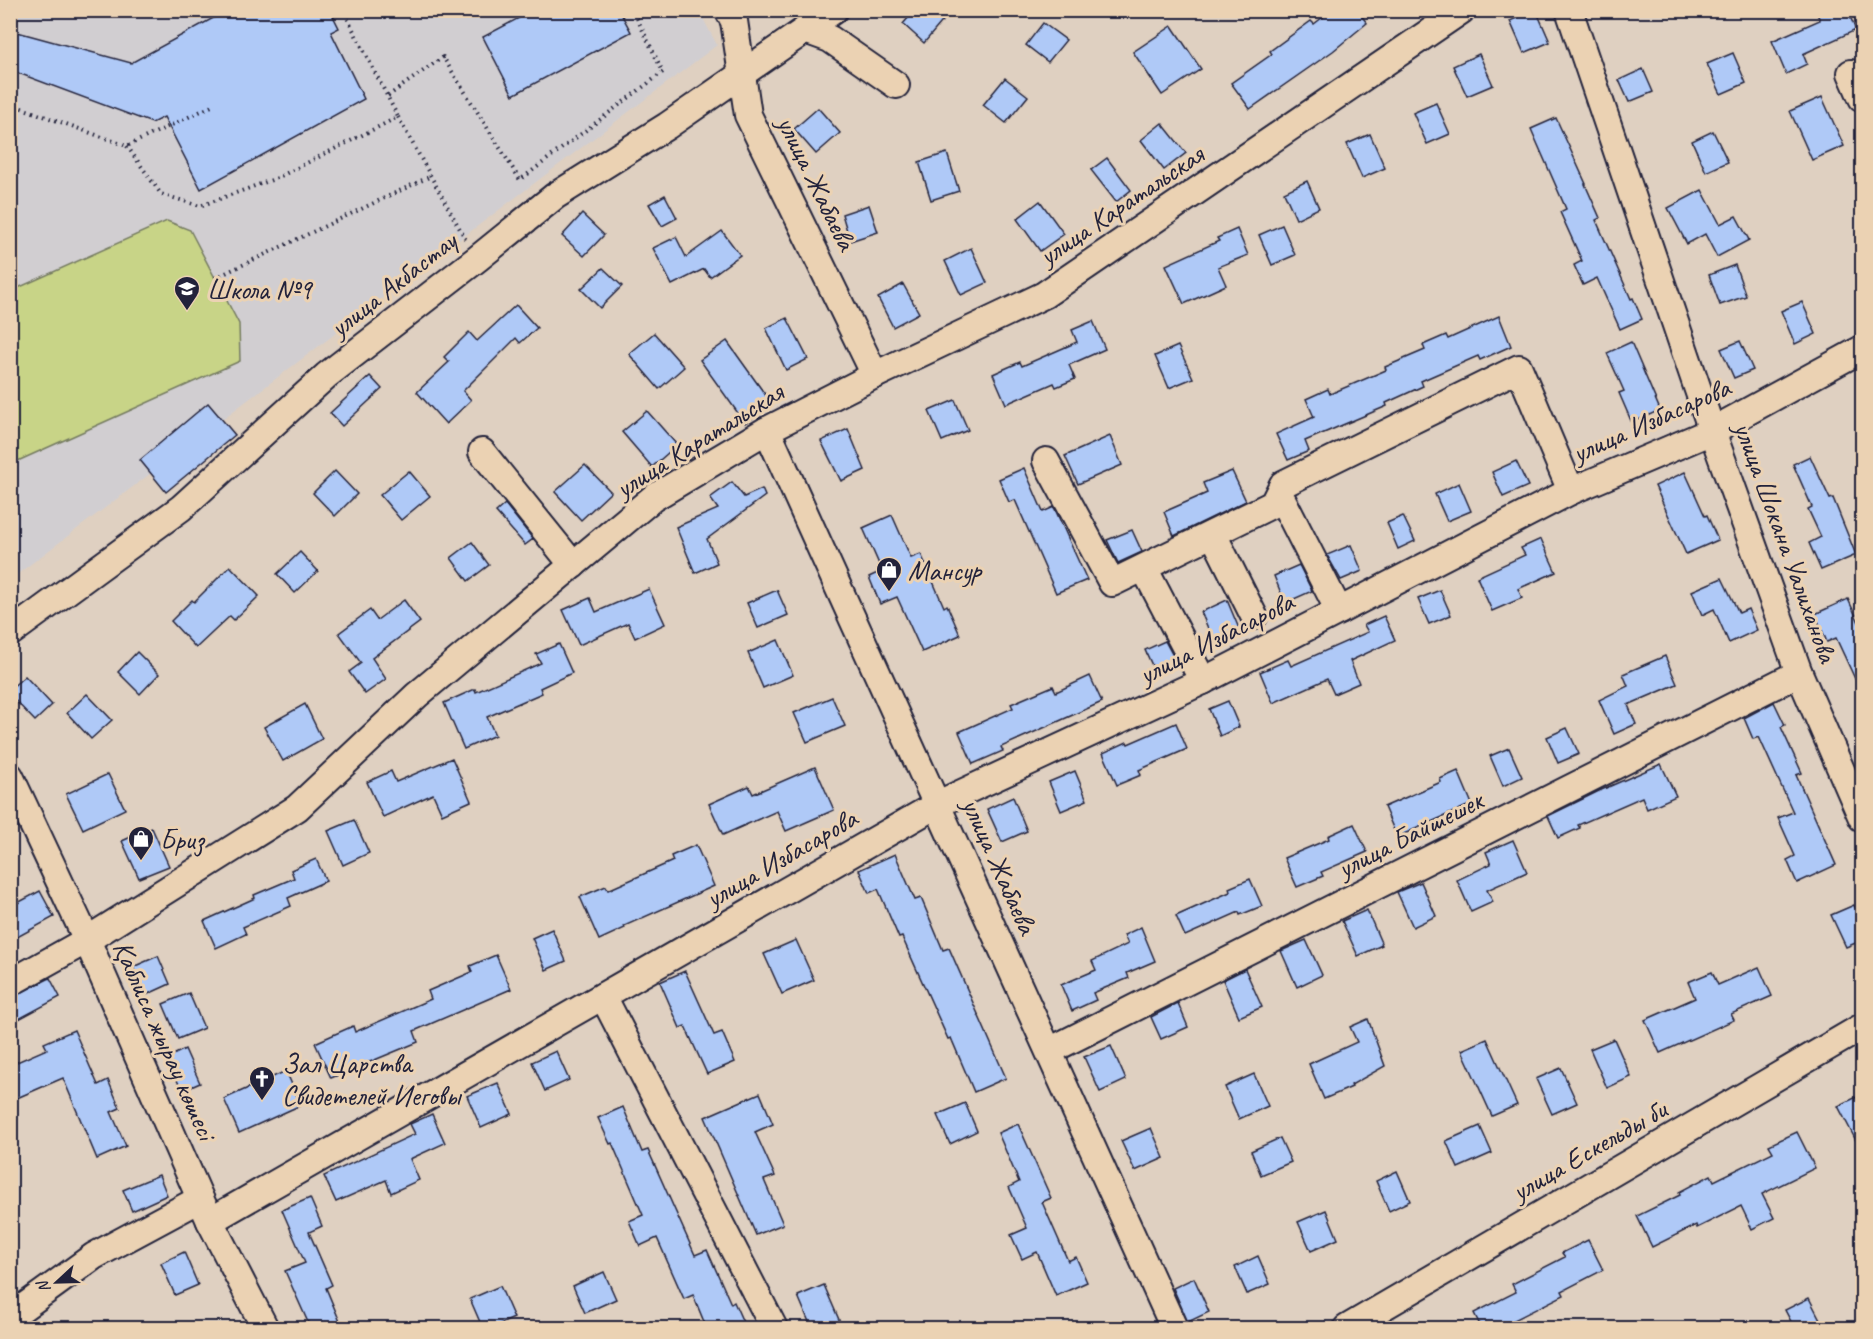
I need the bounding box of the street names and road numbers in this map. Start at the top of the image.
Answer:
street label: улица Жабаева [769,108,865,257]
street label: улица Каратальская [1030,136,1212,274]
street label: улица Акбастау [321,222,465,346]
street label: улица Избасарова [1565,369,1737,471]
street label: улица Каратальская [607,373,791,507]
street label: улица Шокана Уалиханова [1726,415,1846,668]
street label: улица Избасарова [1131,583,1301,693]
street label: улица Байшешек [1330,782,1490,887]
street label: улица Жабаева [954,791,1046,941]
street label: улица Избасарова [697,800,865,916]
street label: Қаблиса жырау көшесі [105,935,226,1148]
street label: улица Ескельды би [1504,1091,1674,1209]

